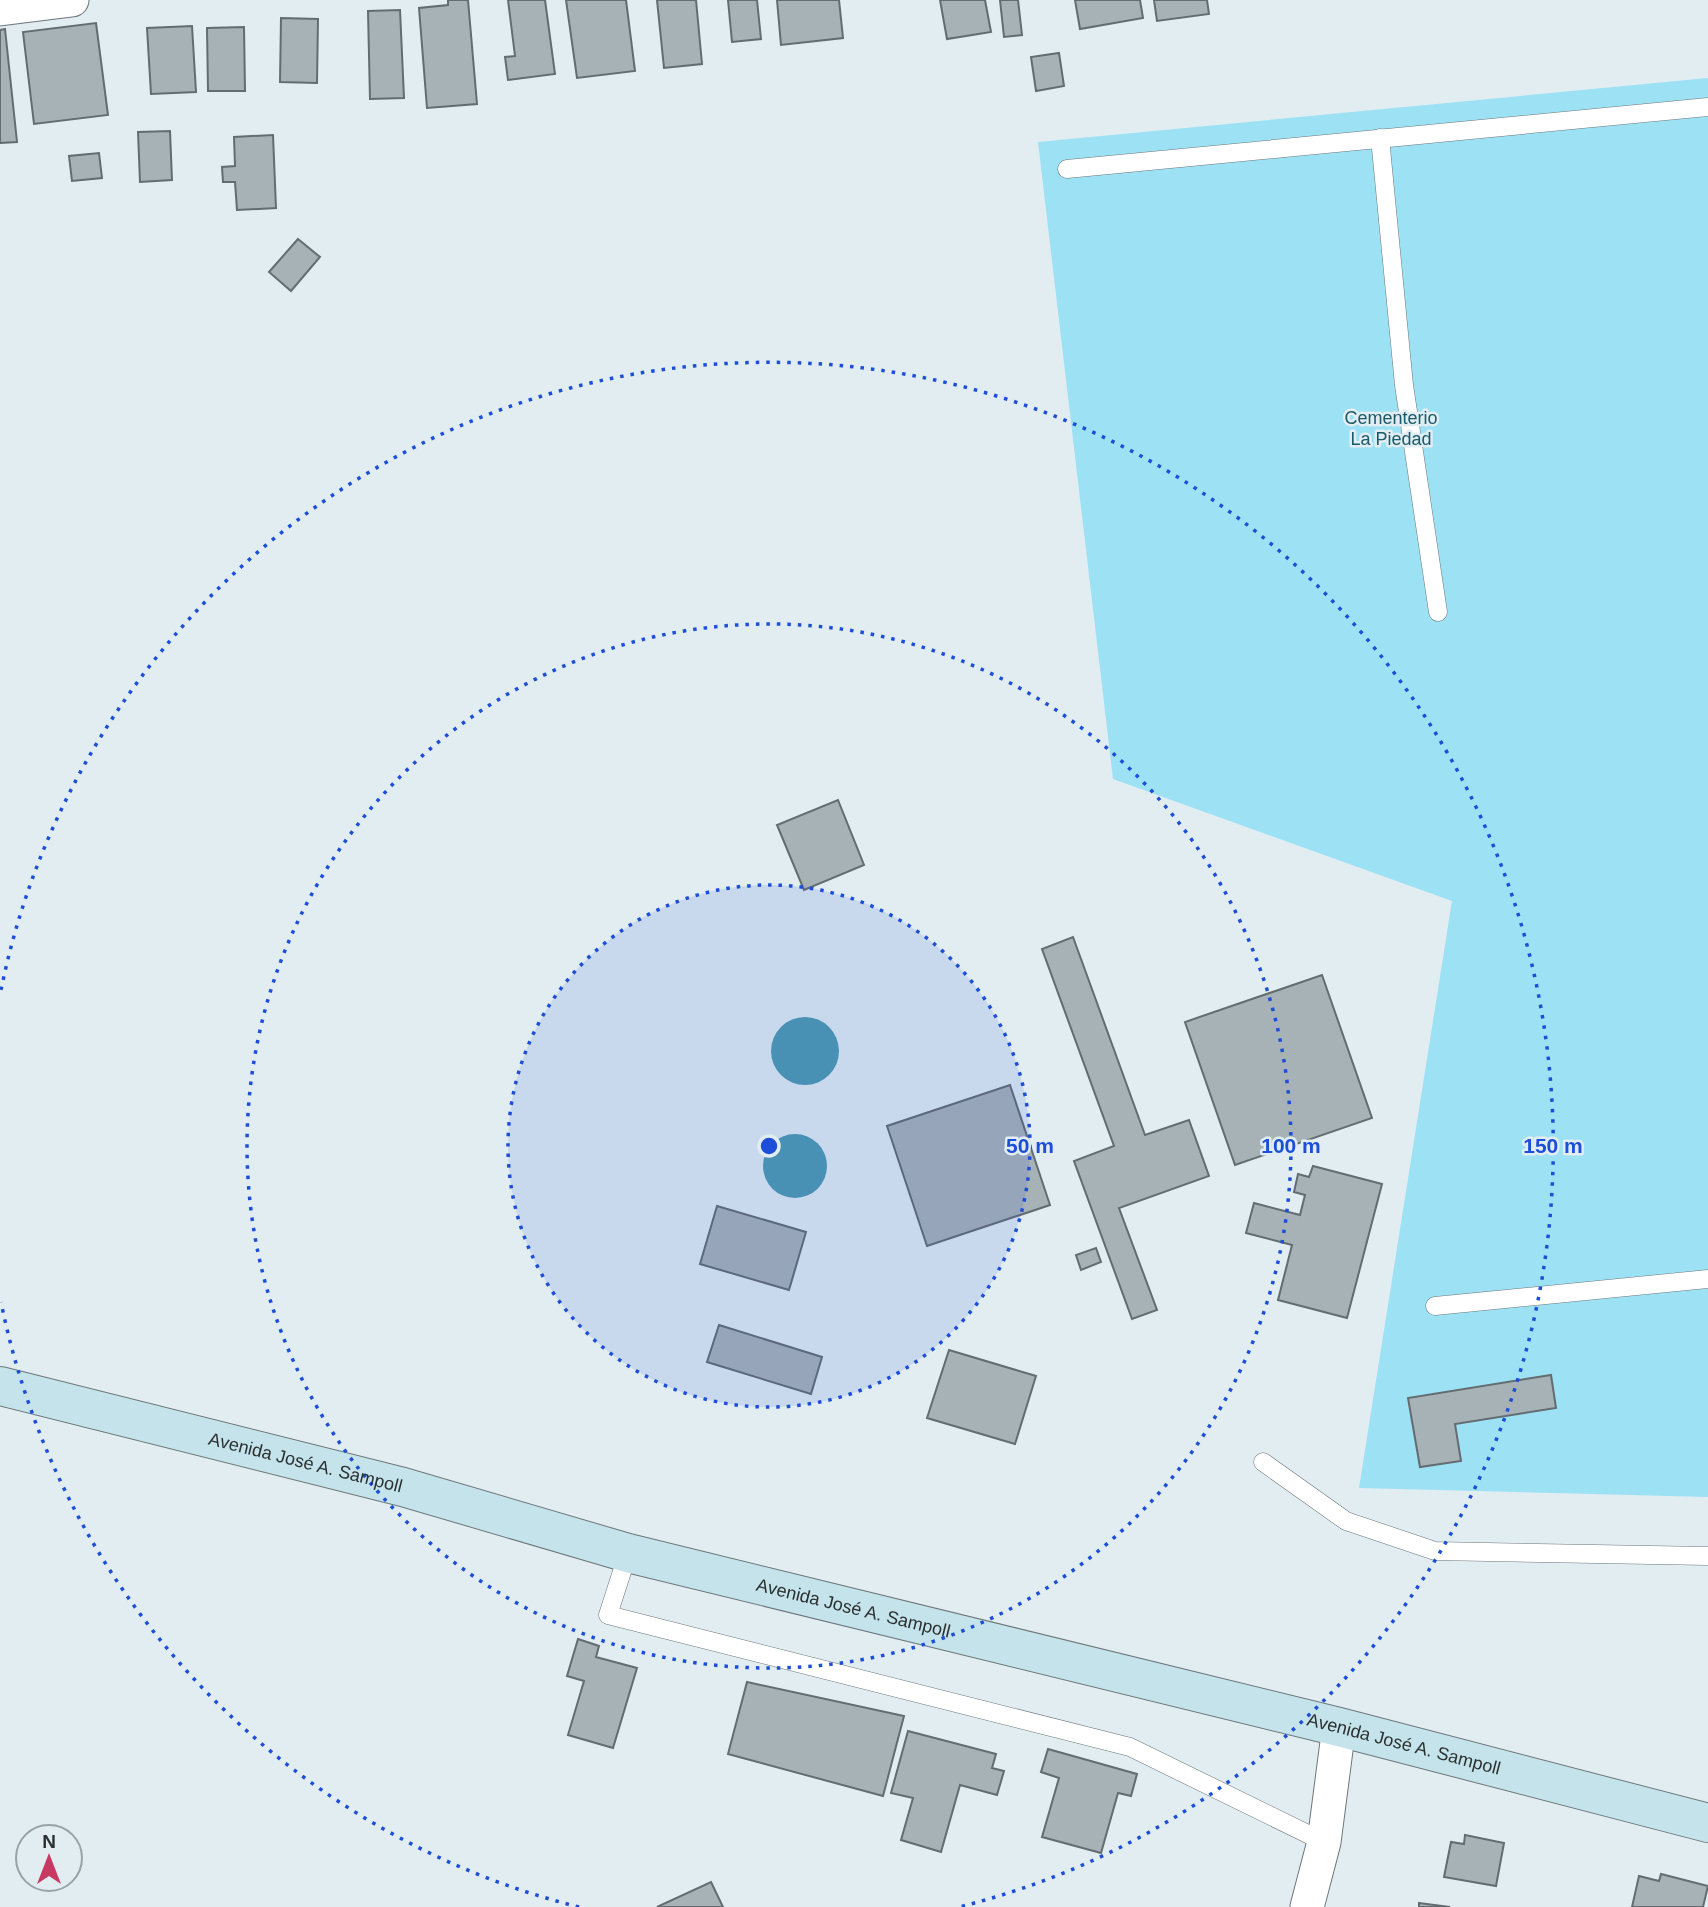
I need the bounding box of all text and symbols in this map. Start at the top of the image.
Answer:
park label: Cementerio La Piedad [1344,408,1438,449]
centre of rings [757,1134,781,1158]
text: 50 m [1006,1134,1054,1157]
text: 100 m [1261,1134,1321,1157]
text: 150 m [1523,1134,1583,1157]
street label: Avenida José A. Sampoll [207,1429,404,1496]
street label: Avenida José A. Sampoll [754,1575,952,1642]
street label: Avenida José A. Sampoll [1305,1710,1503,1779]
north arrow [14,1823,84,1893]
text: N [42,1831,56,1852]

